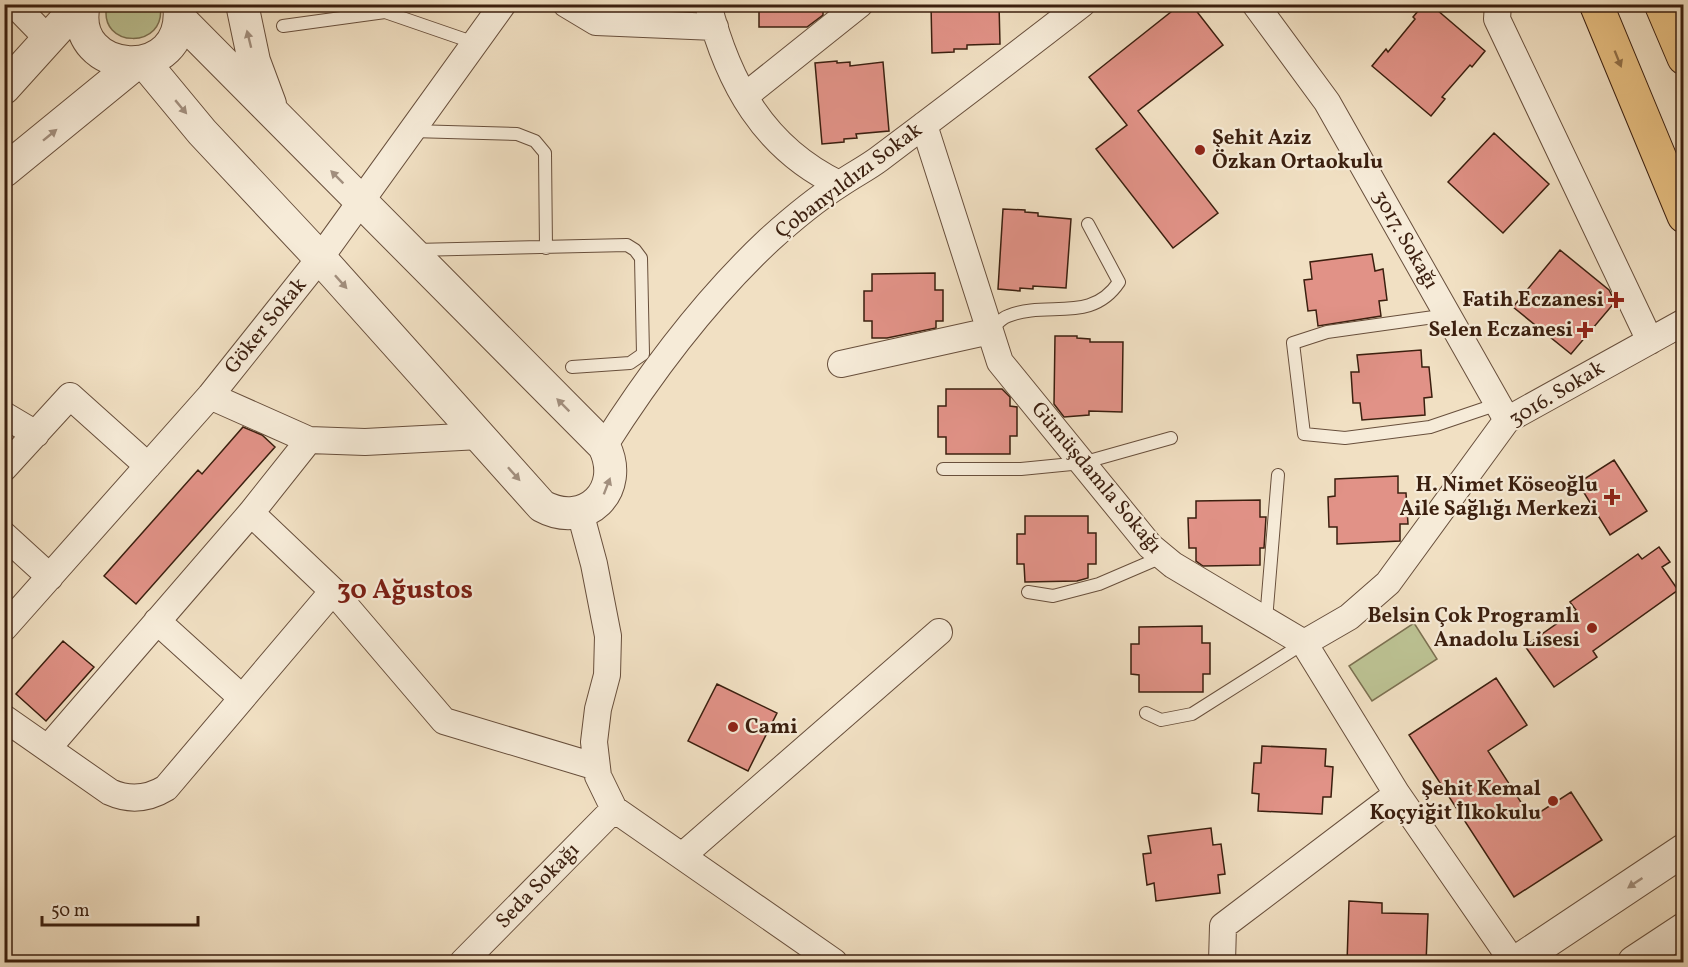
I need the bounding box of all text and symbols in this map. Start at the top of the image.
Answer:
one-way arrow [243,30,253,49]
one-way arrow [1613,50,1623,68]
one-way arrow [175,99,188,115]
street label: Çobanyıldızı Sokak [769,116,929,246]
place label: Şehit Aziz Özkan Ortaokulu [1212,124,1383,177]
one-way arrow [42,128,58,141]
marker: Şehit Aziz Özkan Ortaokulu [1193,143,1207,157]
one-way arrow [330,170,344,184]
street label: 3017. Sokağı [1365,185,1445,295]
street label: Göker Sokak [218,271,314,380]
one-way arrow [334,274,347,289]
place label: Fatih Eczanesi [1462,286,1604,315]
marker: Fatih Eczanesi [1609,293,1623,307]
place label: Selen Eczanesi [1428,316,1573,345]
marker: Selen Eczanesi [1578,323,1592,337]
street label: 3016. Sokak [1504,354,1611,434]
street label: Gümüşdamla Sokağı [1024,396,1168,560]
one-way arrow [556,397,570,412]
one-way arrow [507,466,520,481]
place label: H. Nimet Köseoğlu Aile Sağlığı Merkezi [1399,471,1598,524]
one-way arrow [602,476,612,494]
marker: H. Nimet Köseoğlu Aile Sağlığı Merkezi [1603,488,1621,506]
district label: 30 Ağustos [337,572,473,610]
place label: Belsin Çok Programlı Anadolu Lisesi [1368,602,1580,655]
marker: Belsin Çok Programlı Anadolu Lisesi [1585,621,1599,635]
place label: Cami [745,713,798,742]
marker: Cami [726,720,740,734]
place label: Şehit Kemal Koçyiğit İlkokulu [1370,775,1541,828]
marker: Şehit Kemal Koçyiğit İlkokulu [1546,794,1560,808]
street label: Seda Sokağı [490,837,586,935]
one-way arrow [1627,877,1643,888]
scale bar [42,889,198,927]
text: 50 m [51,899,90,924]

